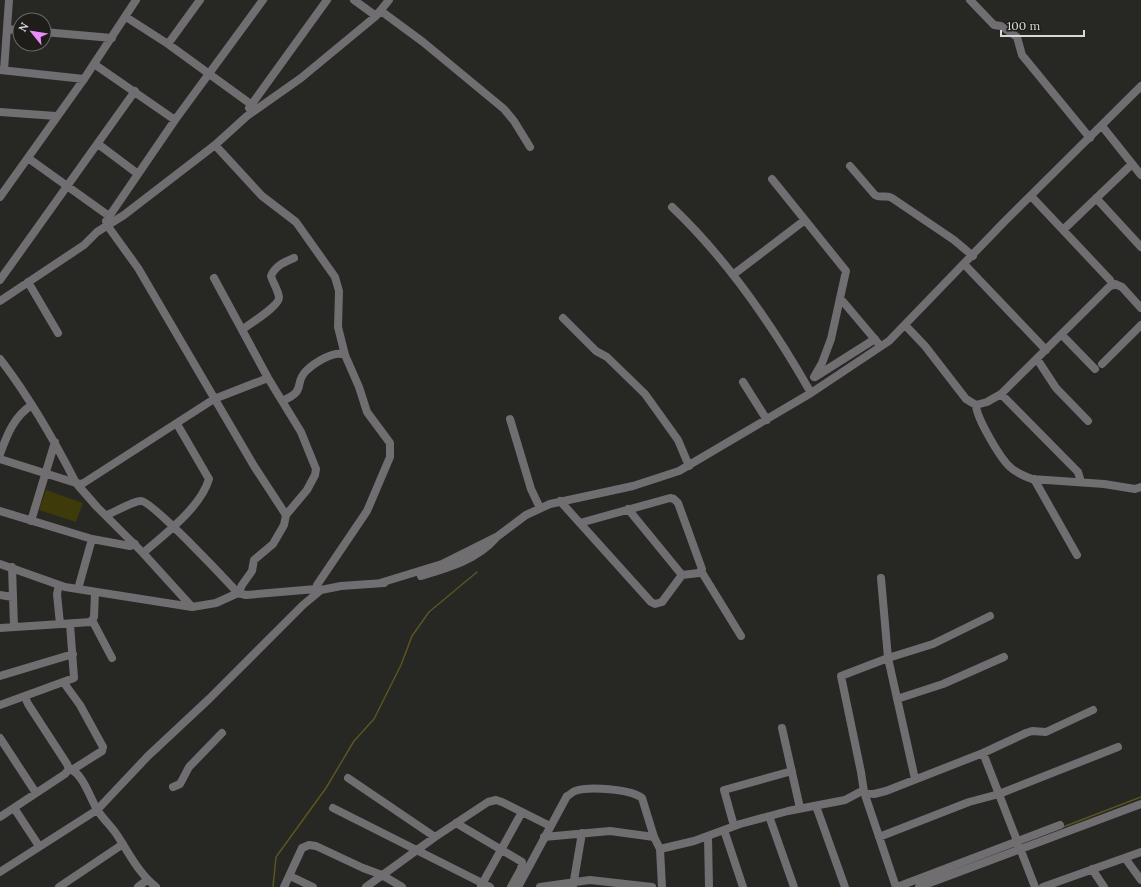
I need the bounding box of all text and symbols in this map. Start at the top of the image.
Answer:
north arrow [12,12,52,52]
scale bar [1001,12,1084,38]
text: 100 m [1007,18,1040,33]
text: N [15,19,32,34]

